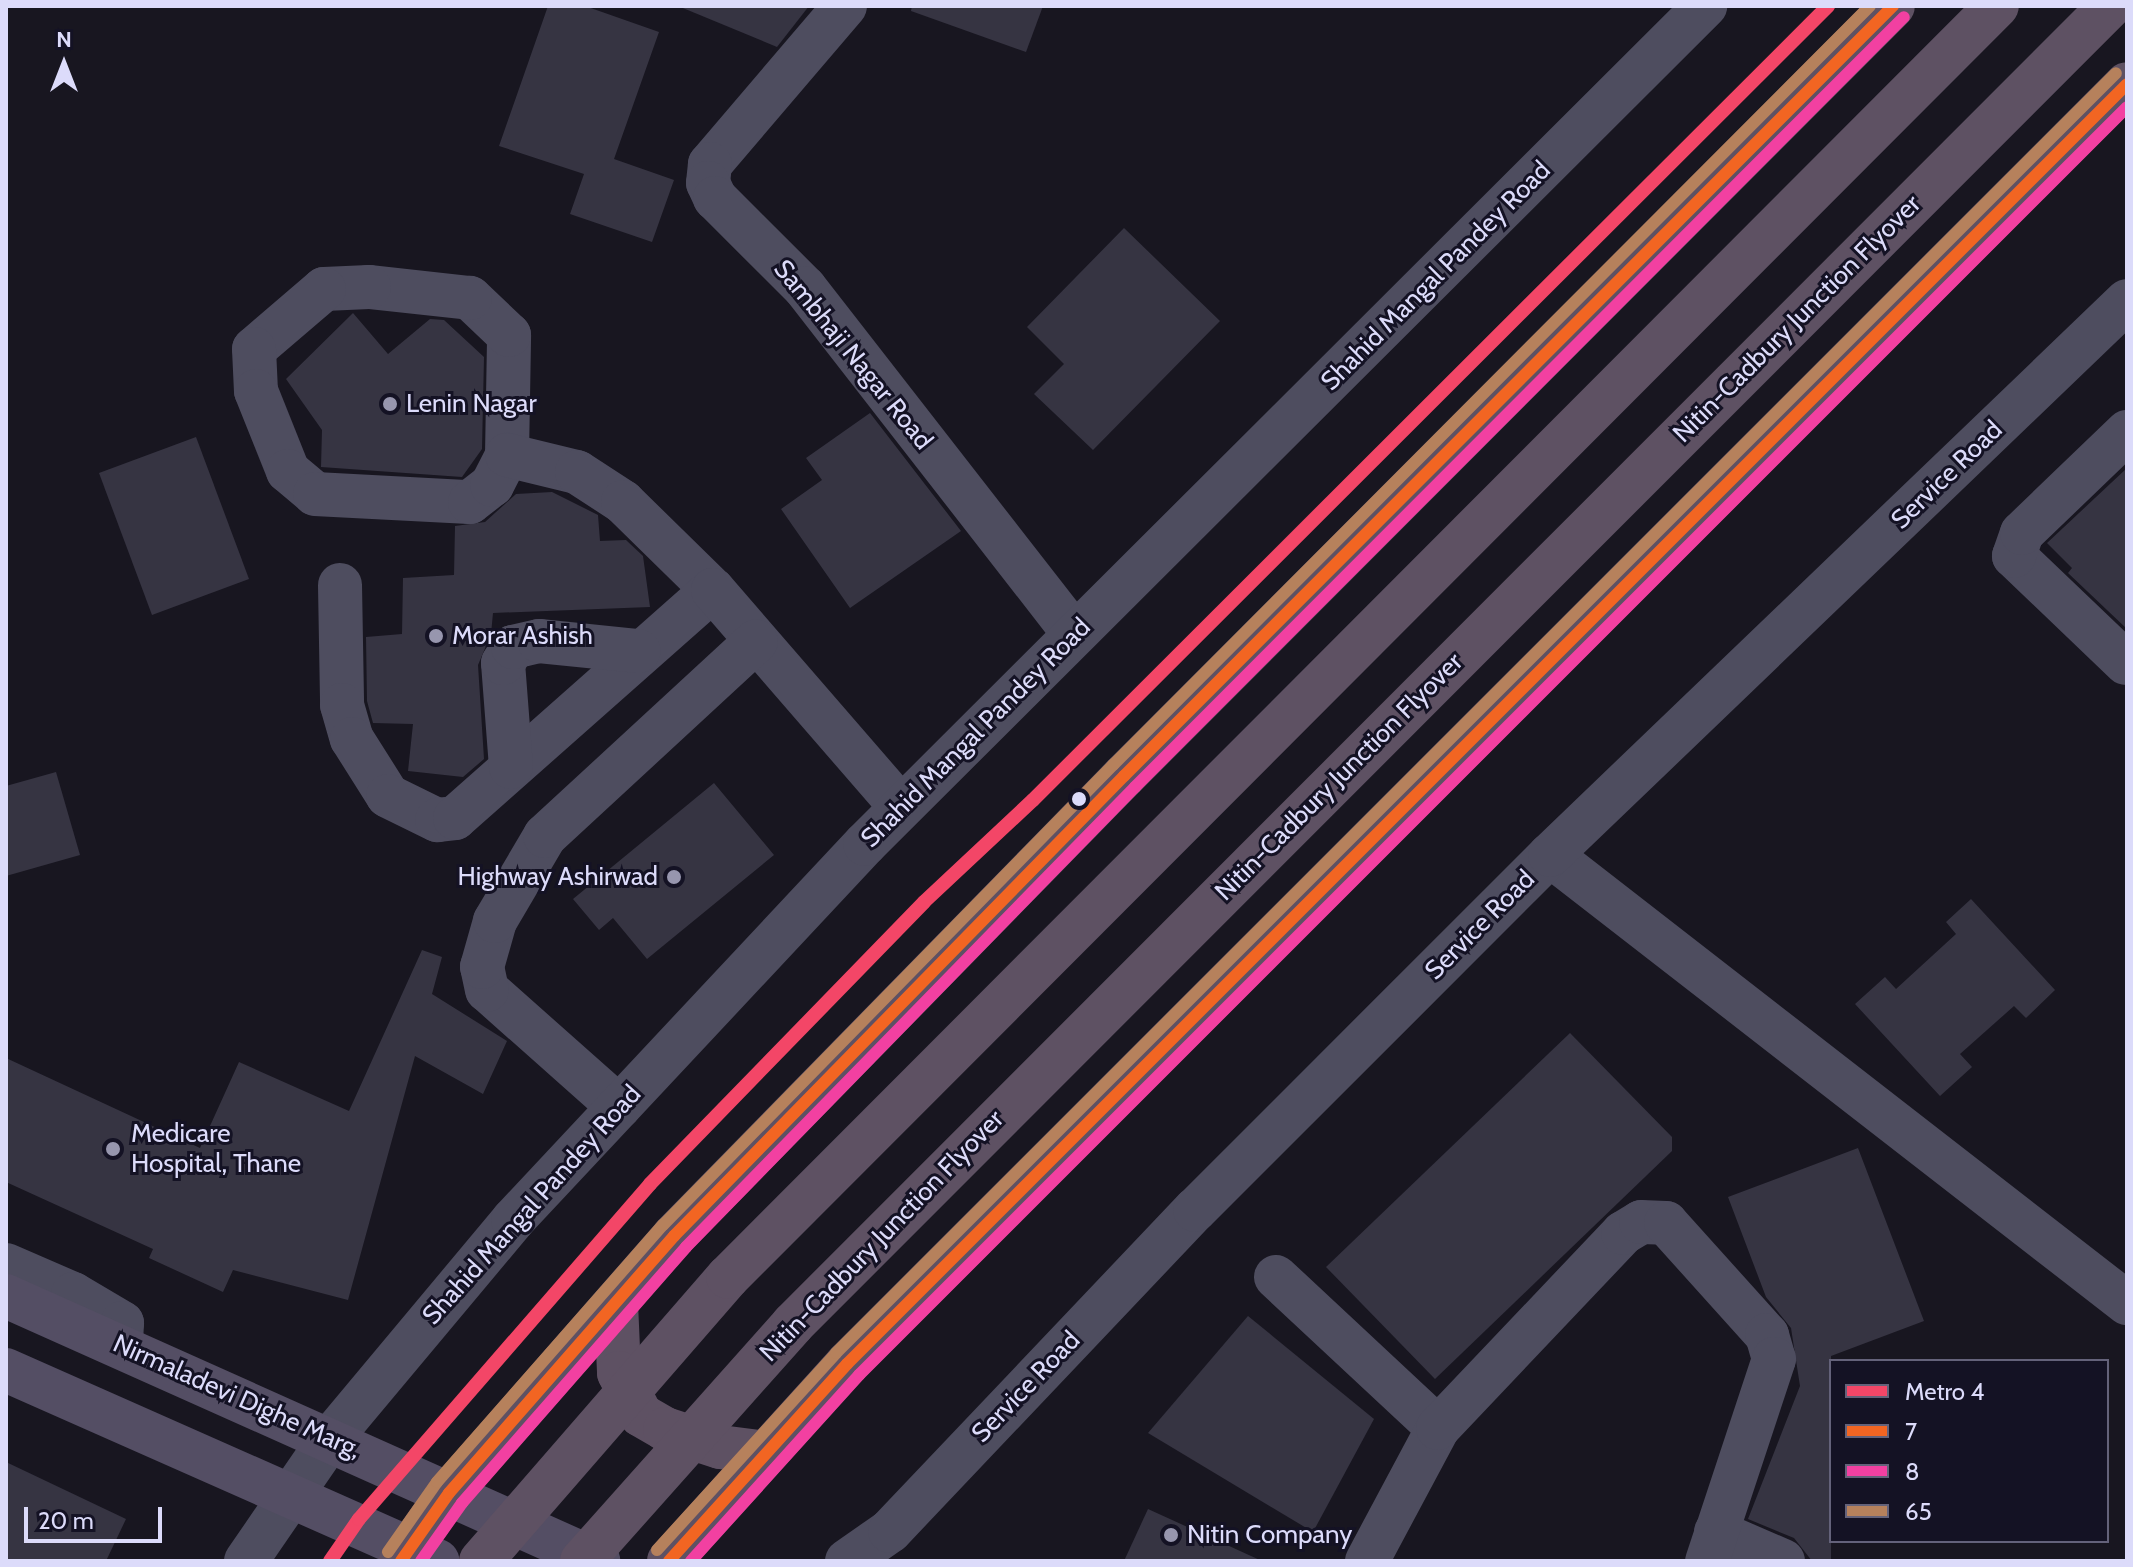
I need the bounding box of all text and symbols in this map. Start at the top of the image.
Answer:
north arrow [24,24,104,104]
text: N [56,26,72,53]
street label: Shahid Mangal Pandey Road [1315,155,1557,397]
street label: Nitin-Cadbury Junction Flyover [1667,189,1927,449]
street label: Sambhaji Nagar Road [767,254,939,456]
place label: Lenin Nagar [406,388,537,420]
marker: Lenin Nagar [381,395,399,413]
street label: Service Road [1885,414,2009,536]
street label: Shahid Mangal Pandey Road [855,612,1097,854]
place label: Morar Ashish [452,620,593,652]
marker: Morar Ashish [427,627,445,645]
street label: Nitin-Cadbury Junction Flyover [1209,647,1469,907]
unlabelled marker [1071,791,1087,807]
place label: Highway Ashirwad [458,861,658,893]
street label: Service Road [1419,864,1541,986]
marker: Highway Ashirwad [665,868,683,886]
street label: Shahid Mangal Pandey Road [416,1079,648,1331]
street label: Nitin-Cadbury Junction Flyover [754,1104,1010,1368]
place label: Medicare Hospital, Thane [131,1118,301,1180]
marker: Medicare Hospital, Thane [102,1138,124,1160]
street label: Service Road [965,1325,1087,1449]
street label: Nirmaladevi Dighe Marg, [108,1328,366,1466]
legend [1829,1359,2109,1543]
text: Metro 4 [1905,1377,1984,1406]
text: 7 [1905,1417,1917,1446]
text: 8 [1905,1457,1920,1486]
scale bar [28,1491,166,1541]
text: 65 [1905,1497,1932,1526]
text: 20 m [38,1506,94,1535]
place label: Nitin Company [1187,1519,1352,1551]
marker: Nitin Company [1162,1526,1180,1544]

